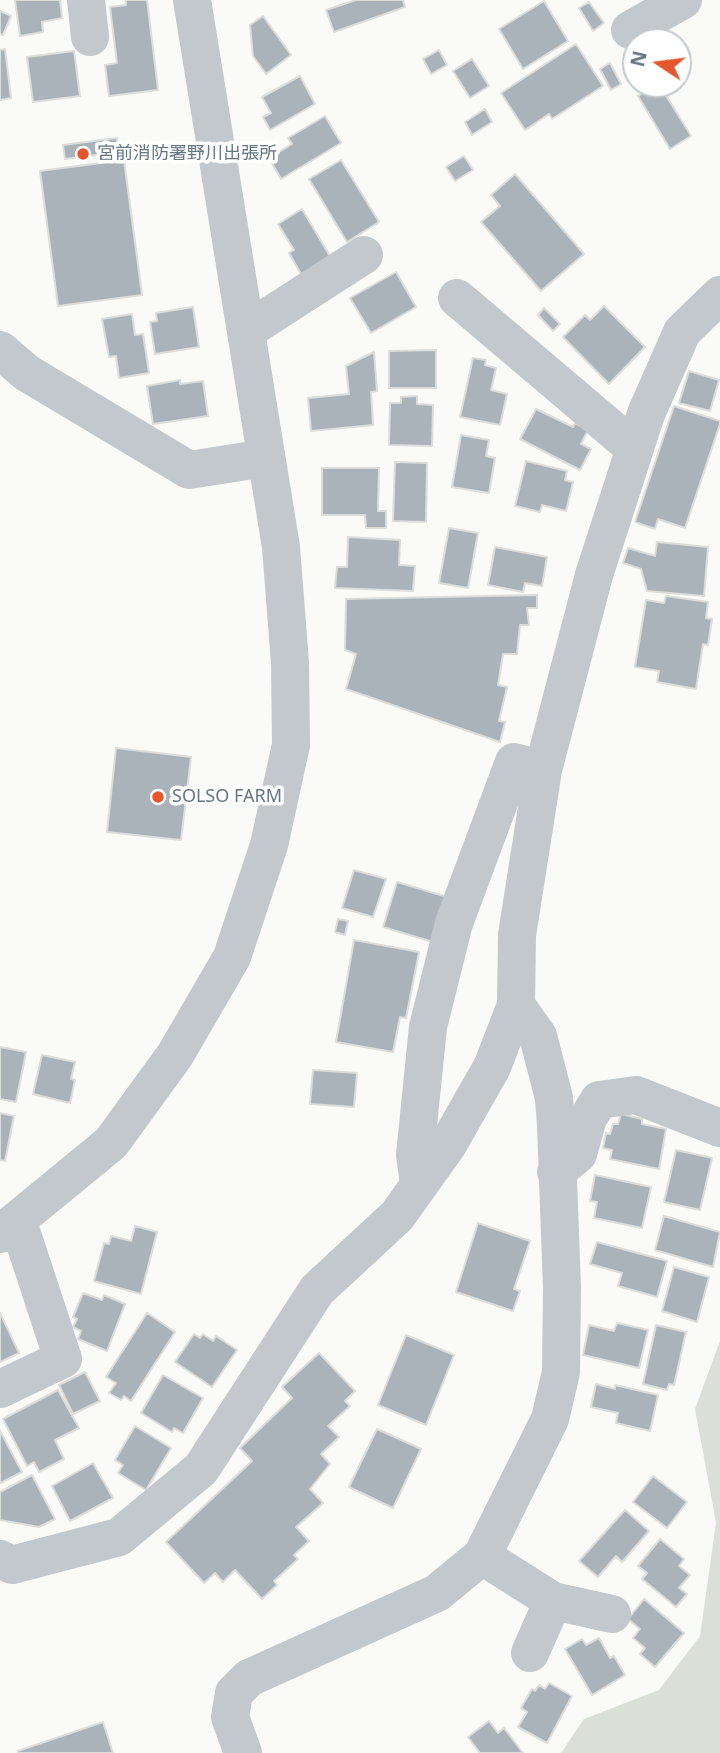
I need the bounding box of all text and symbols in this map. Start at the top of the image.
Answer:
north arrow [622,28,692,98]
text: N [624,48,653,69]
place label: 宮前消防署野川出張所 [97,143,277,165]
marker: 宮前消防署野川出張所 [75,146,91,162]
place label: SOLSO FARM [172,786,282,808]
marker: SOLSO FARM [150,789,166,805]

